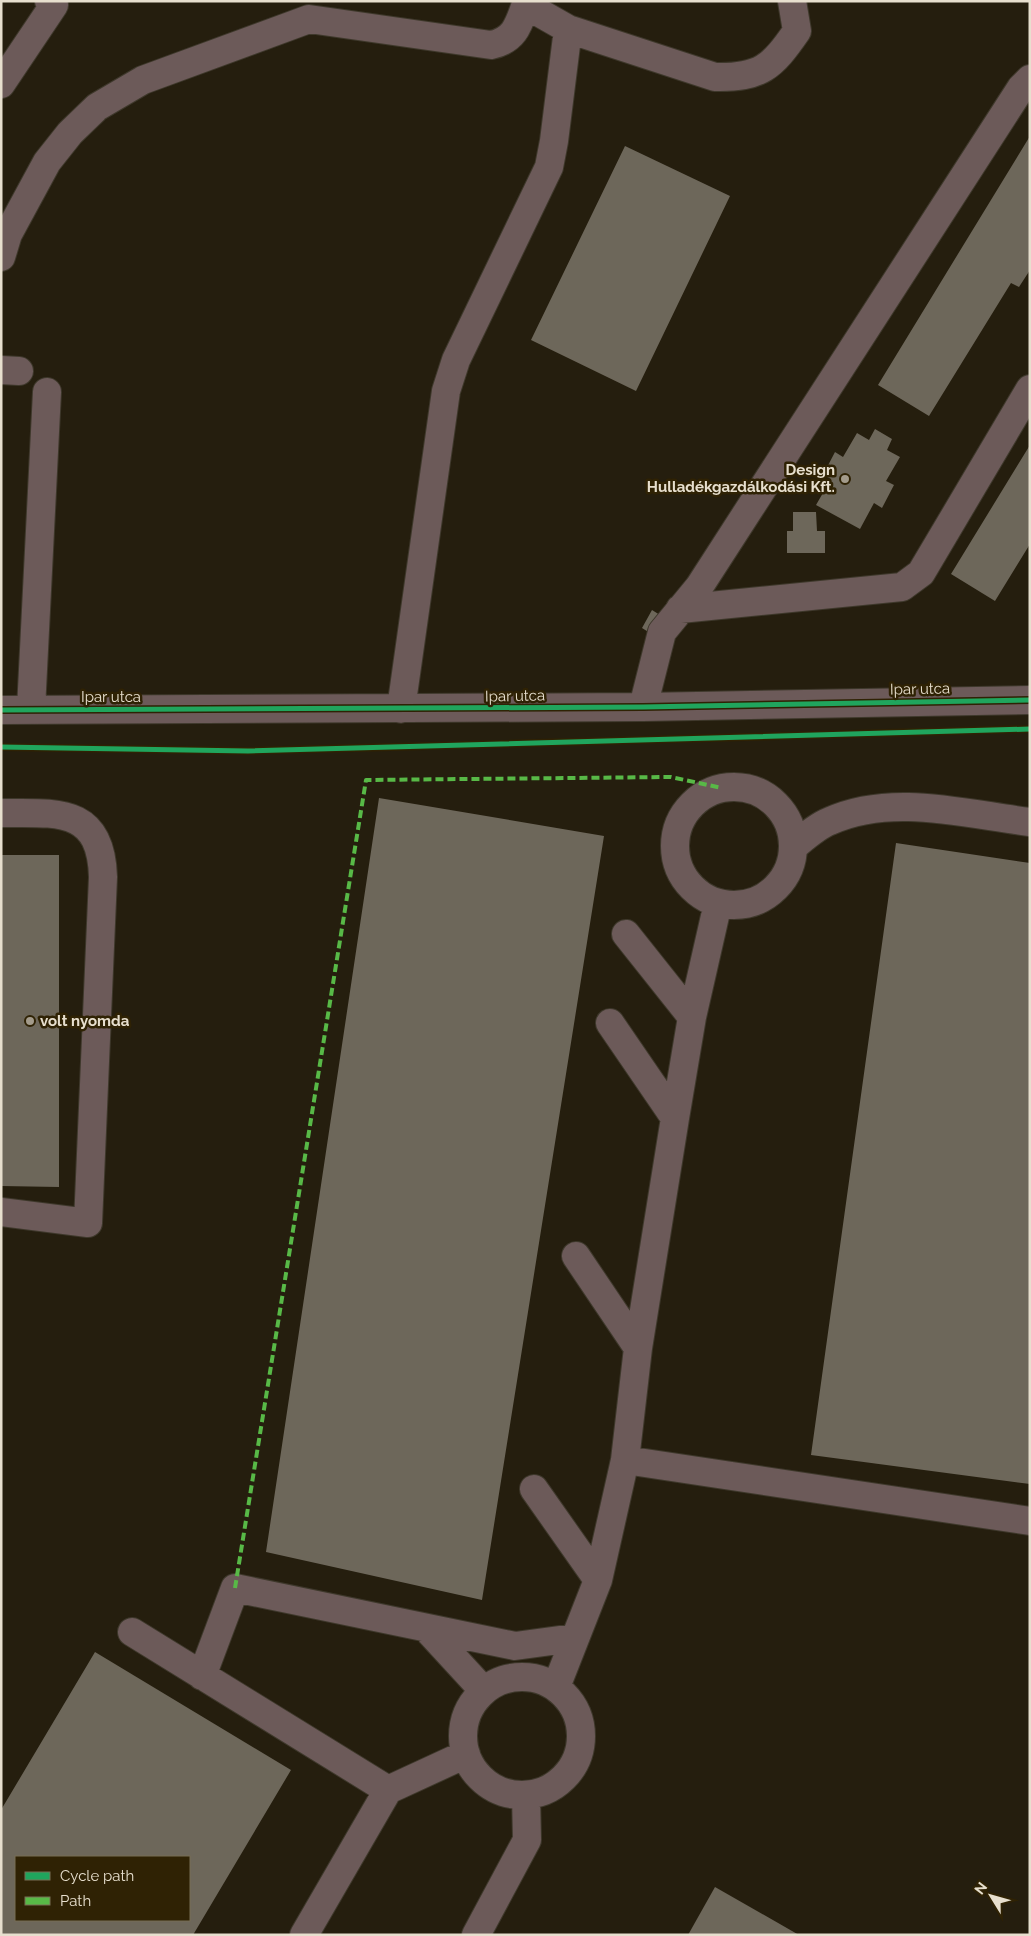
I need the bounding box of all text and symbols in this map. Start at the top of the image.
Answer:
place label: Design Hulladékgazdálkodási Kft. [647,461,835,496]
marker: Design Hulladékgazdálkodási Kft. [839,473,851,485]
street label: Ipar utca [890,679,950,699]
street label: Ipar utca [485,686,545,706]
street label: Ipar utca [81,688,141,706]
place label: volt nyomda [40,1012,130,1030]
marker: volt nyomda [24,1015,36,1027]
legend [15,1856,190,1921]
text: Cycle path [60,1867,134,1885]
north arrow [966,1871,1016,1921]
text: N [971,1879,990,1897]
text: Path [60,1892,91,1910]

